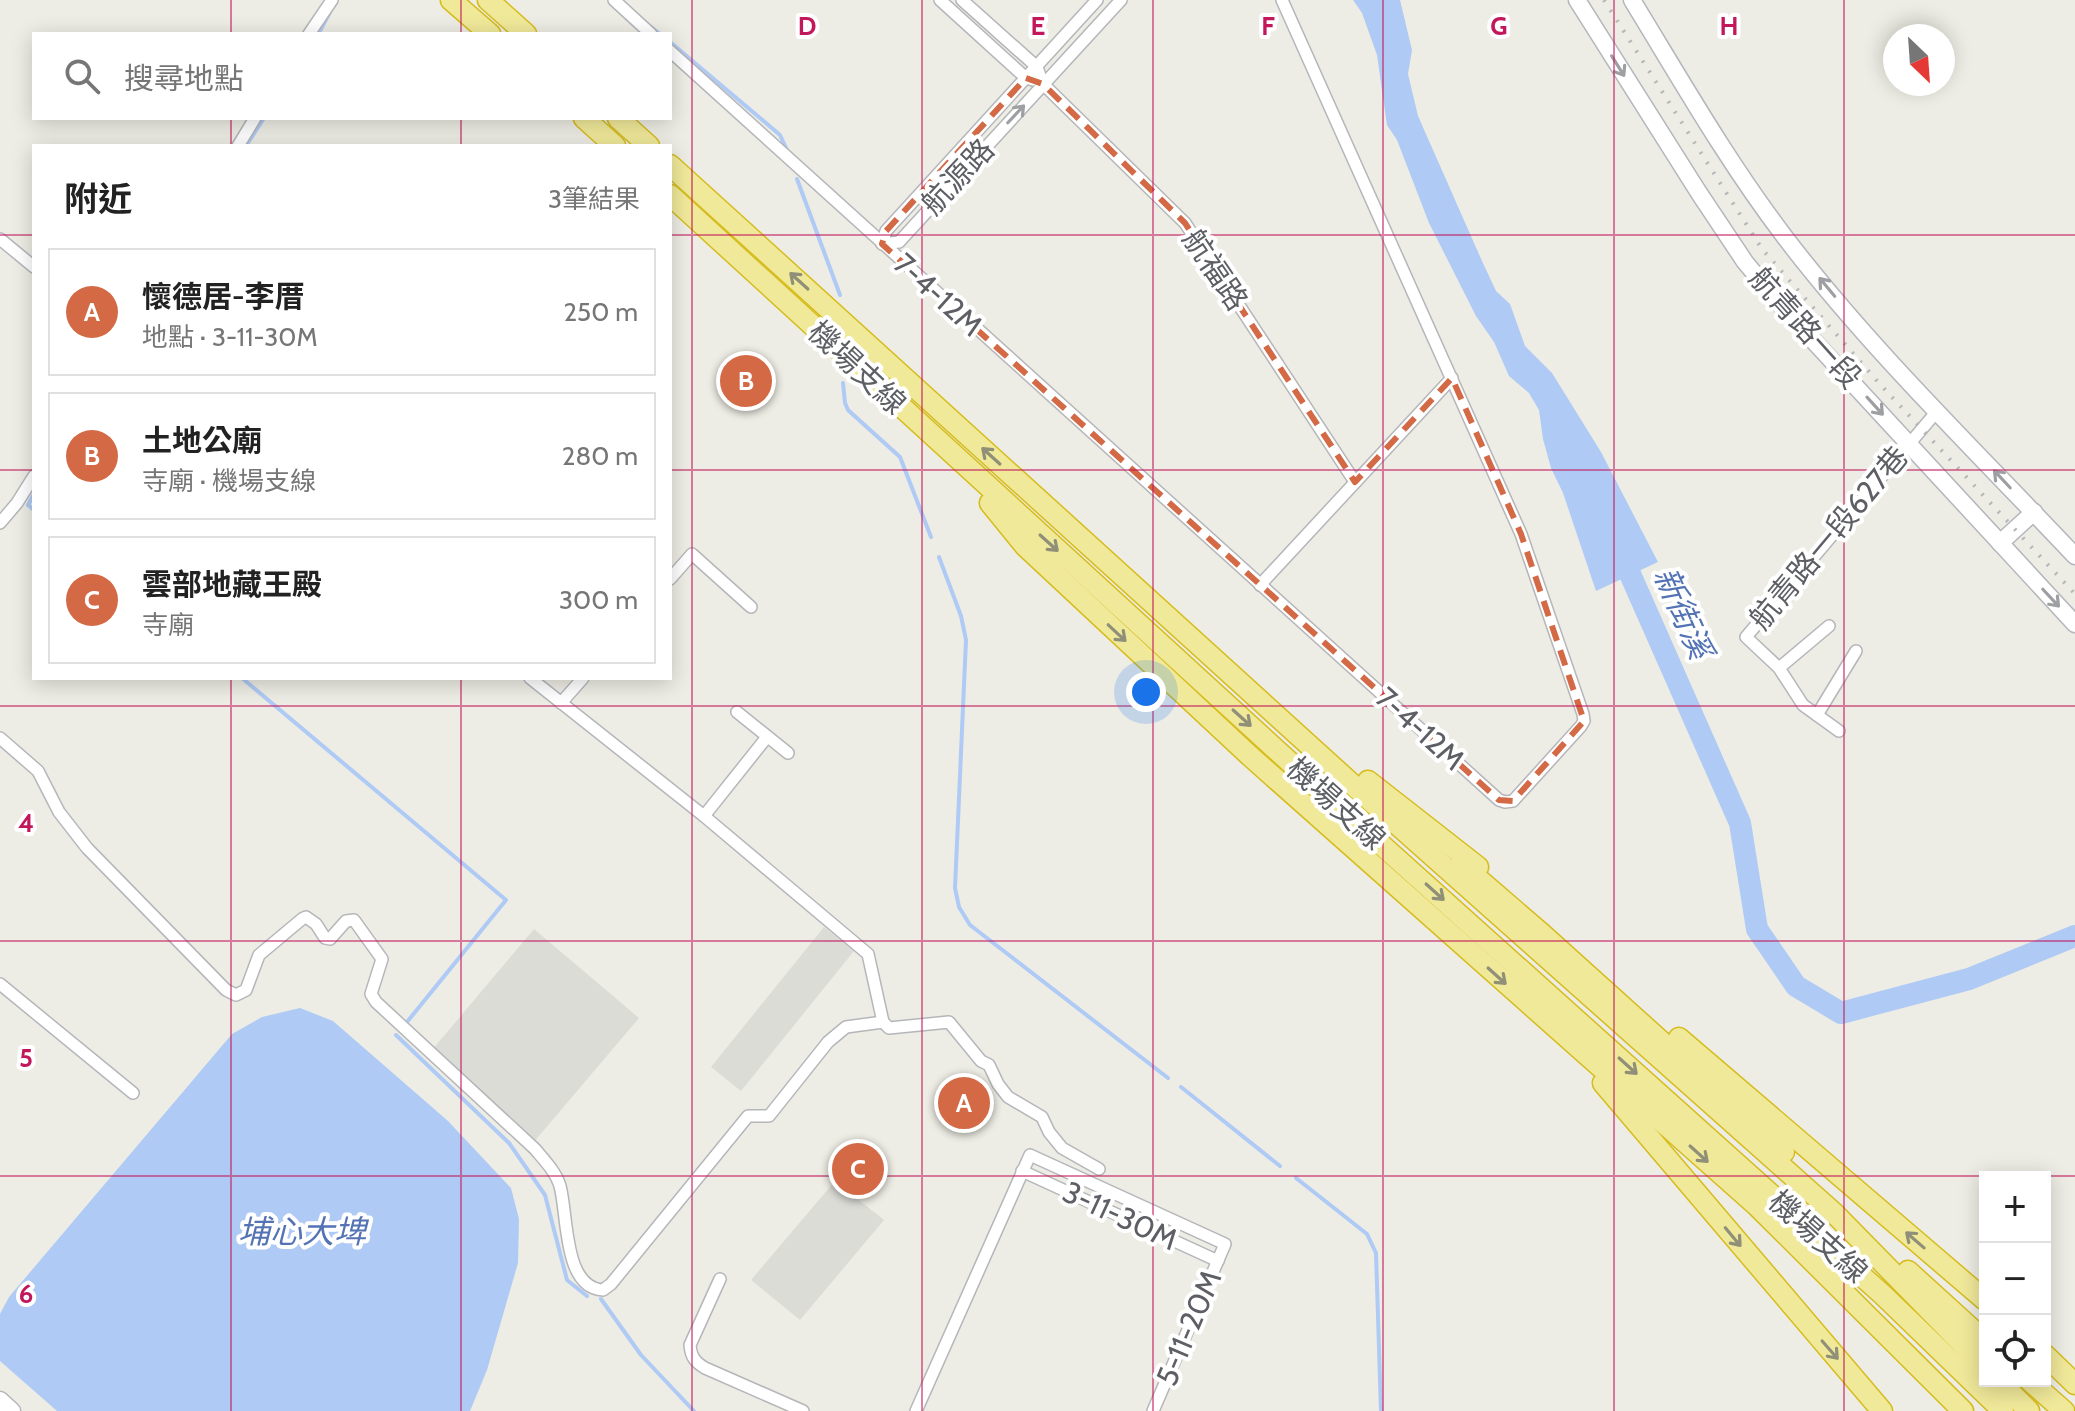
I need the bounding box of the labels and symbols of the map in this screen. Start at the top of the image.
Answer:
text: D [798,10,816,42]
text: E [1031,10,1045,42]
text: F [1261,10,1275,42]
text: G [1490,10,1508,42]
text: H [1720,10,1738,42]
north arrow [1883,24,1955,96]
one-way arrow [1611,54,1627,77]
one-way arrow [1006,104,1025,124]
street label: 航源路 [913,131,1002,222]
street label: 航福路 [1175,222,1256,317]
street label: 7-4-12M [886,245,990,344]
street label: 航青路一段 [1741,260,1869,396]
one-way arrow [789,273,809,291]
one-way arrow [1818,277,1836,298]
street label: 機場支線 [801,313,914,422]
pin: B [720,351,772,411]
one-way arrow [1866,396,1884,416]
street label: 航青路一段627巷 [1741,439,1916,637]
one-way arrow [982,447,1002,465]
one-way arrow [1993,469,2012,489]
one-way arrow [1039,534,1059,552]
water label: 新街溪 [1646,561,1722,668]
one-way arrow [2041,588,2059,608]
one-way arrow [1107,623,1127,641]
your location [1126,672,1166,712]
street label: 7-4-12M [1368,679,1472,778]
one-way arrow [1231,709,1251,727]
street label: 機場支線 [1279,750,1393,858]
text: 4 [18,807,34,839]
one-way arrow [1424,883,1444,901]
one-way arrow [1487,967,1507,985]
text: 5 [19,1042,33,1074]
one-way arrow [1618,1057,1638,1075]
pin: A [938,1073,990,1133]
pin: C [832,1139,884,1199]
one-way arrow [1688,1145,1708,1163]
street label: 3-11-30M [1057,1173,1183,1258]
street label: 機場支線 [1761,1183,1875,1291]
water label: 埔心大埤 [238,1212,370,1251]
one-way arrow [1724,1227,1742,1247]
one-way arrow [1905,1231,1926,1249]
street label: 5-11-20M [1148,1265,1229,1391]
text: 6 [19,1278,33,1310]
one-way arrow [1820,1340,1838,1360]

